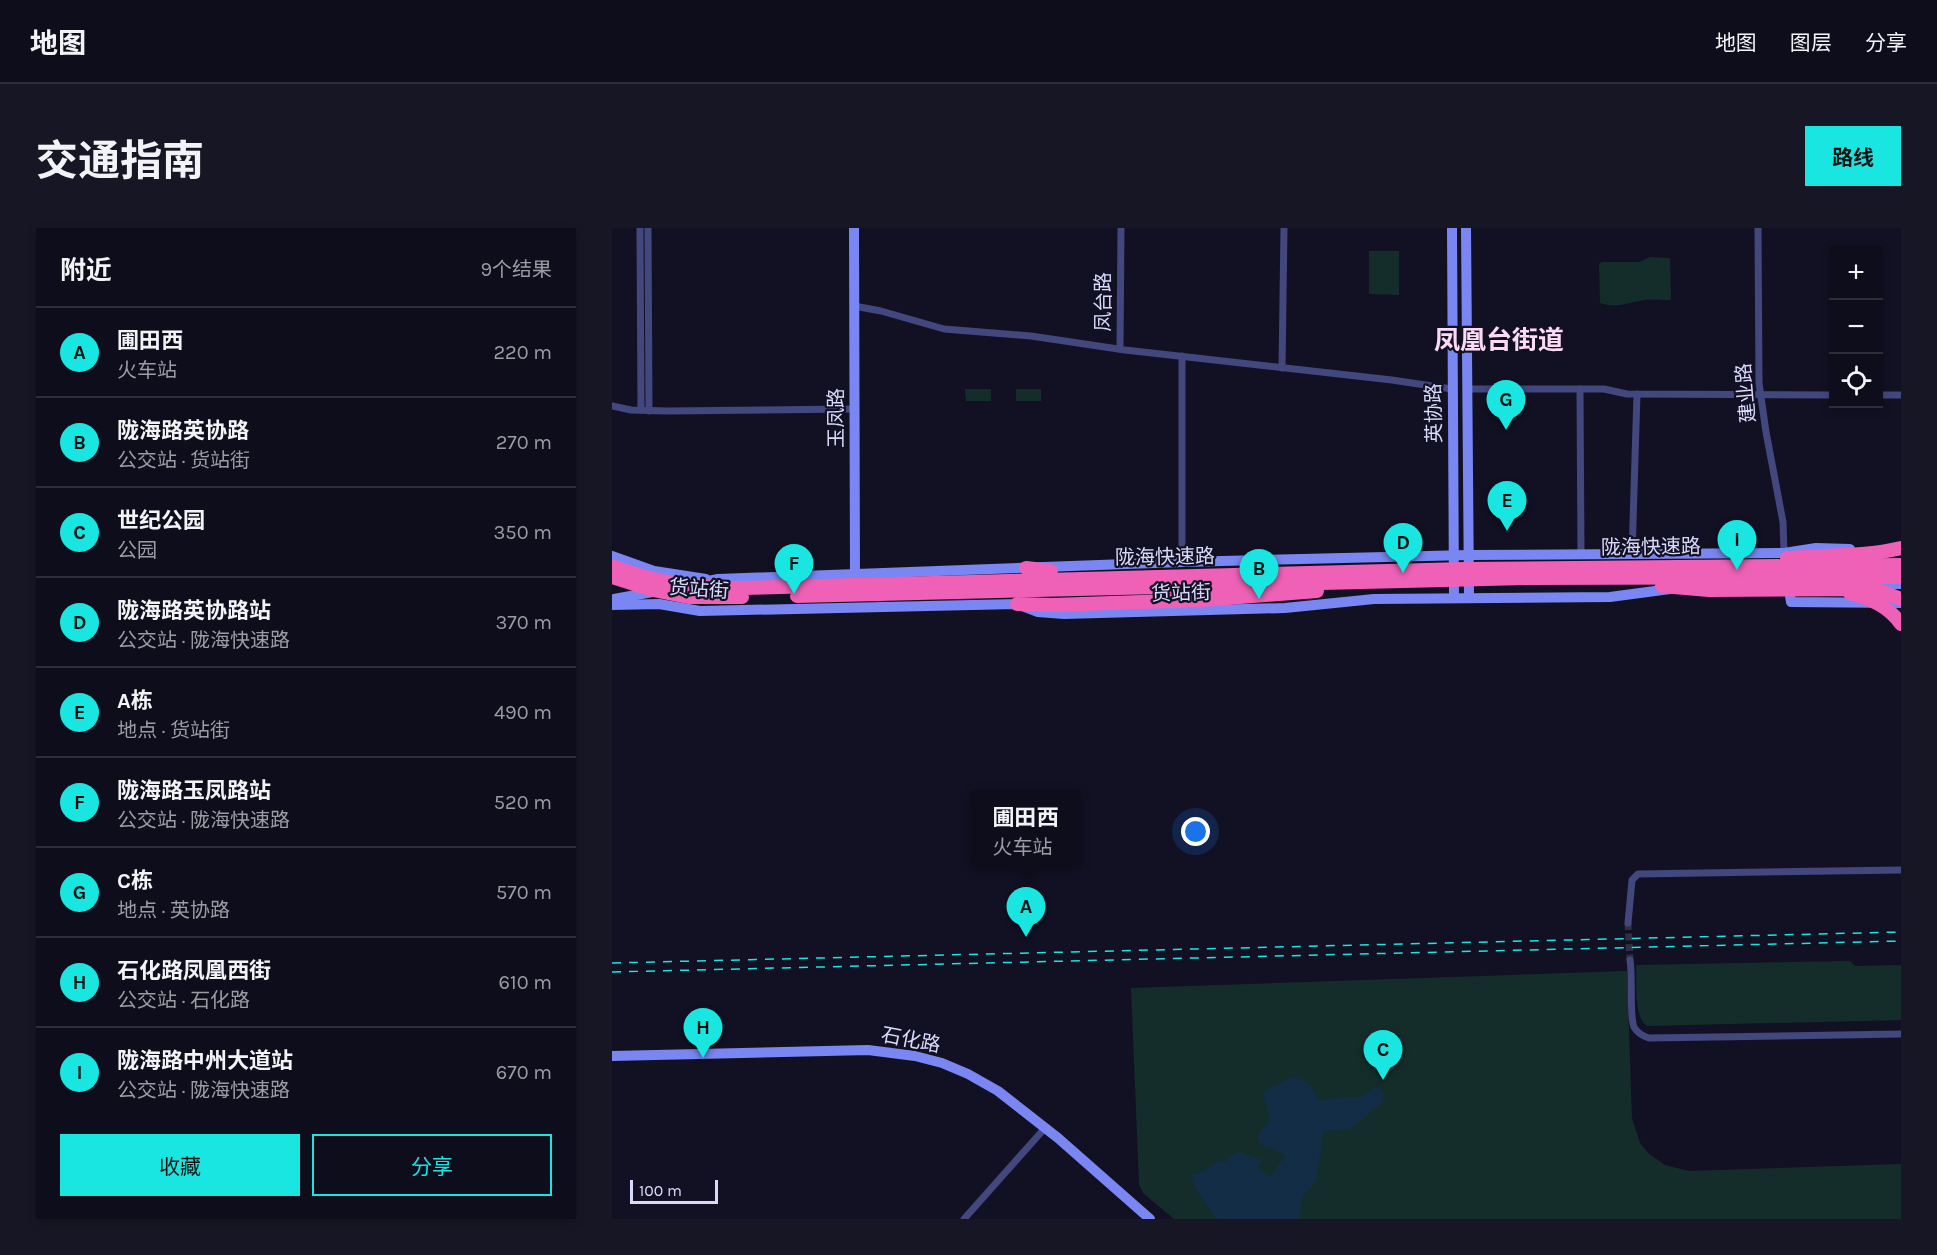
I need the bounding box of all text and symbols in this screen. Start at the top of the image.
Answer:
text: 地图 [30,27,86,60]
text: 地图 [1715,31,1757,55]
text: 图层 [1790,31,1832,55]
text: 分享 [1865,31,1907,55]
button: 路线 [1805,126,1901,186]
text: 交通指南 [36,136,204,186]
map controls [1829,246,1883,408]
button: + [1829,246,1883,300]
text: 附近 [60,255,112,286]
text: 9个结果 [480,258,552,281]
street label: 凤台路 [1092,272,1115,332]
button: − [1829,300,1883,354]
district label: 凤凰台街道 [1434,325,1564,356]
text: 圃田西 [117,328,183,354]
text: A [73,341,86,364]
text: 220 m [493,341,552,364]
button: locate [1829,354,1883,408]
text: 火车站 [117,359,177,382]
street label: 建业路 [1732,362,1760,424]
pin: G [1486,380,1526,430]
street label: 英协路 [1422,383,1446,443]
street label: 玉凤路 [825,388,848,448]
text: 陇海路英协路 [117,418,249,444]
text: B [73,431,86,454]
text: 270 m [496,431,552,454]
text: 公交站 · 货站街 [117,449,250,472]
pin: E [1488,482,1526,531]
text: 世纪公园 [117,508,205,534]
pin: I [1718,520,1756,570]
text: C [73,521,86,544]
text: 350 m [494,521,552,544]
pin: D [1384,524,1422,573]
street label: 陇海快速路 [1601,535,1701,559]
text: 公园 [117,539,157,562]
pin: F [774,544,813,594]
street label: 陇海快速路 [1115,545,1215,569]
pin: B [1240,550,1278,599]
street label: 货站街 [668,575,730,603]
street label: 货站街 [1151,580,1211,606]
text: 陇海路英协路站 [117,598,271,624]
text: D [73,611,86,634]
text: 370 m [495,611,552,634]
text: 公交站 · 陇海快速路 [117,629,290,652]
text: A栋 [117,688,153,714]
text: E [74,701,85,724]
text: 490 m [494,701,552,724]
text: 地点 · 货站街 [117,719,230,742]
text: 陇海路玉凤路站 [117,778,271,804]
popup [970,790,1081,868]
text: F [74,791,85,814]
text: 520 m [494,791,552,814]
text: 圃田西 [992,805,1059,831]
text: 公交站 · 陇海快速路 [117,809,290,832]
your location [1181,817,1210,846]
text: 火车站 [992,836,1052,859]
text: C栋 [117,868,153,894]
text: G [73,881,86,904]
text: 570 m [496,881,552,904]
pin: A [1006,888,1046,937]
text: 地点 · 英协路 [117,899,230,922]
text: 石化路凤凰西街 [117,958,271,984]
text: H [72,971,87,994]
text: 610 m [499,971,552,994]
text: 公交站 · 石化路 [117,989,250,1012]
pin: H [684,1008,722,1058]
street label: 石化路 [879,1023,943,1057]
pin: C [1364,1030,1402,1080]
text: 陇海路中州大道站 [117,1048,293,1074]
text: I [76,1061,83,1084]
text: 670 m [496,1061,552,1084]
text: 公交站 · 陇海快速路 [117,1079,290,1102]
button: 收藏 [60,1134,300,1196]
button: 分享 [312,1134,552,1196]
scale bar [630,1177,718,1204]
text: 100 m [639,1181,682,1200]

